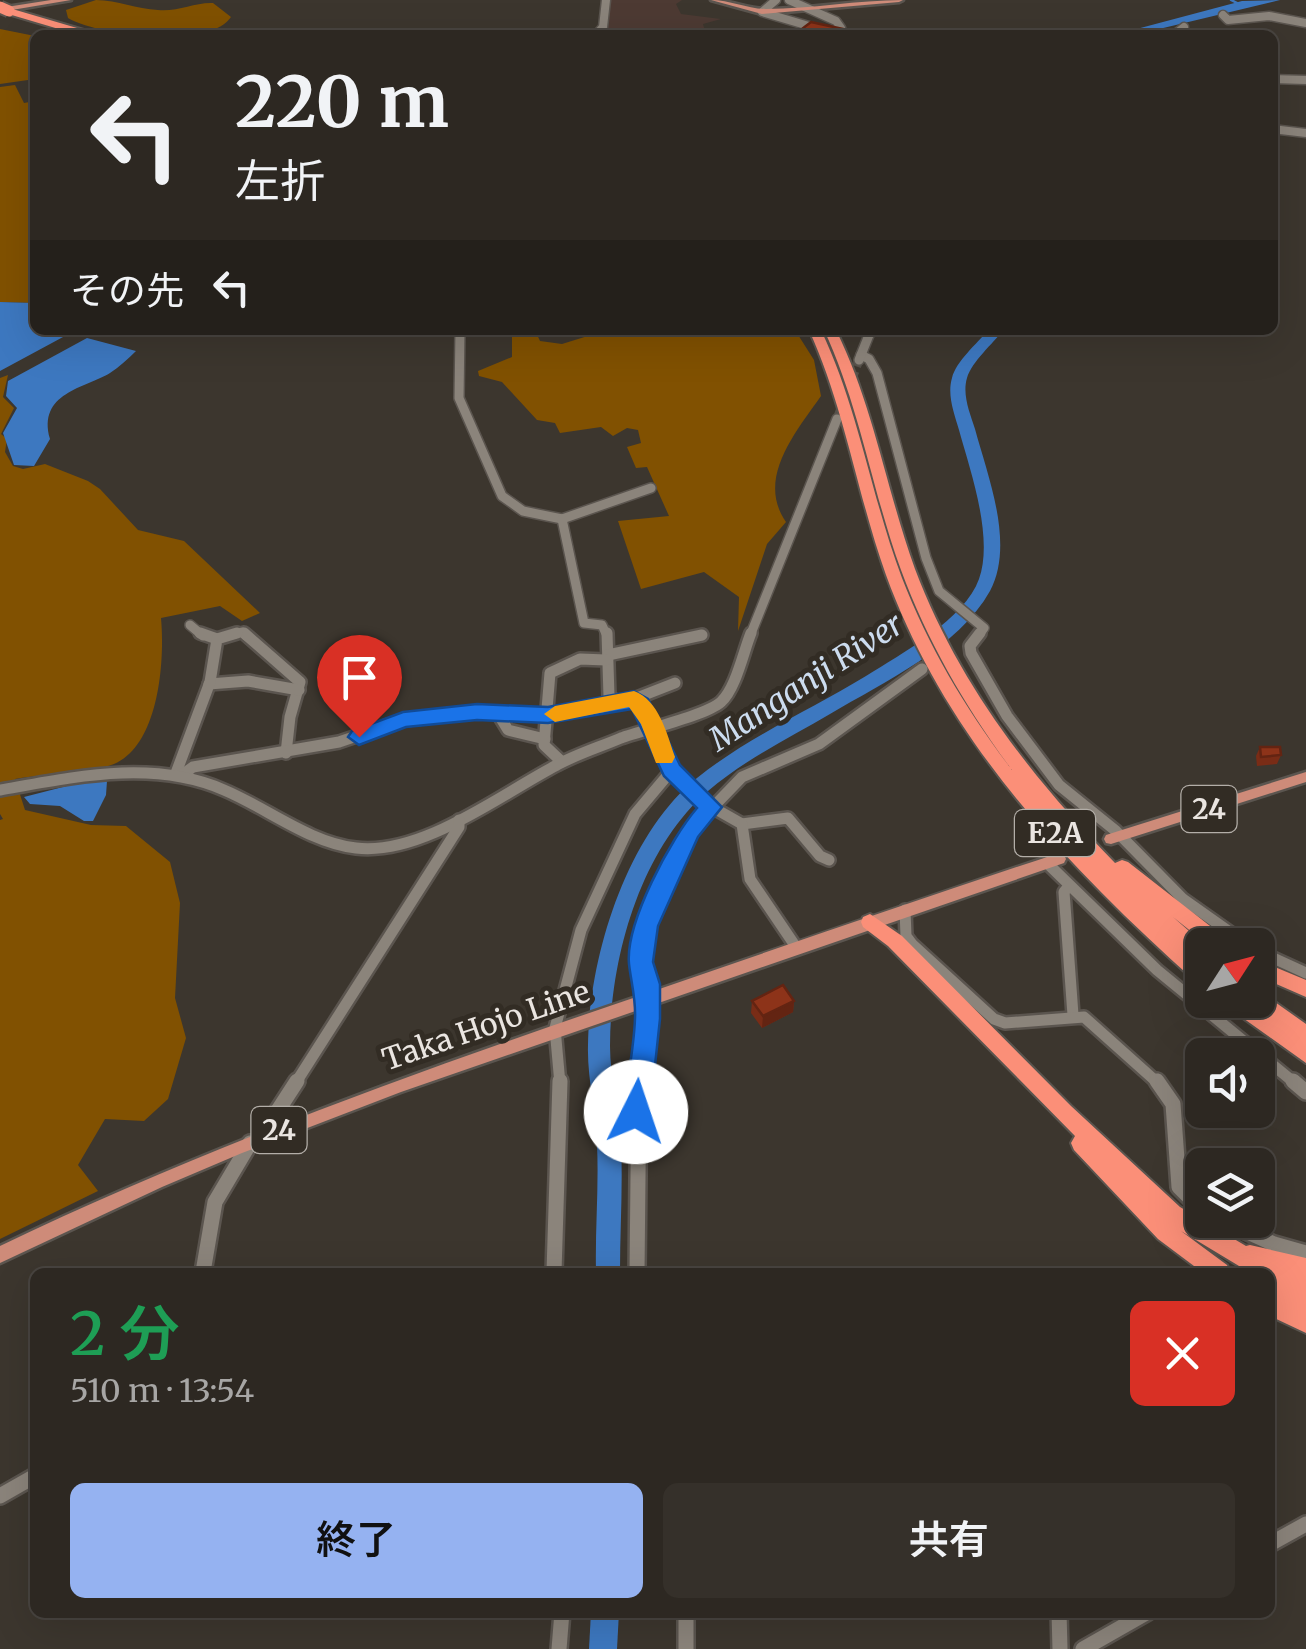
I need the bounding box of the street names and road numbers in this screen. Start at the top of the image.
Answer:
road number: 24 [1182,786,1236,832]
road number: E2A [1015,810,1095,856]
street label: Taka Hojo Line [377,972,594,1078]
road number: 24 [252,1107,306,1153]

